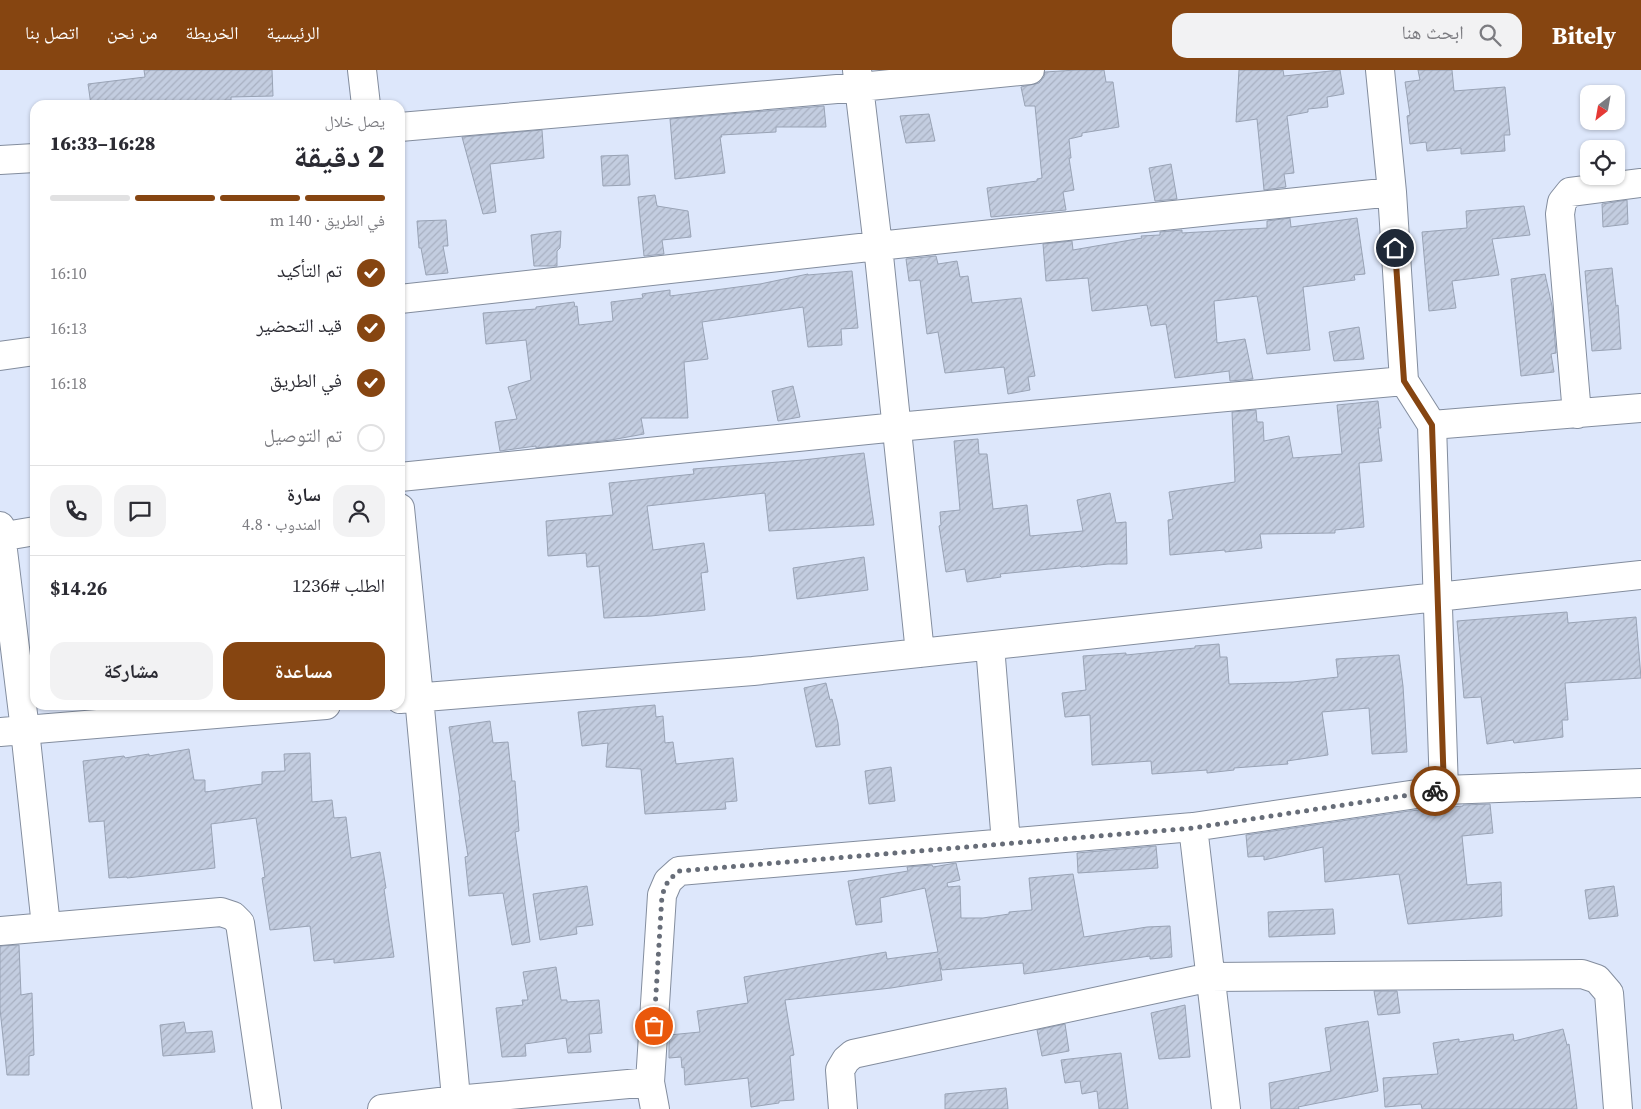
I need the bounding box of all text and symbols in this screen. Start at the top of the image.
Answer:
search box [1172,13,1522,58]
text: ابحث هنا [1402,19,1464,45]
text: Bitely [1552,19,1616,52]
text: اتصل بنا [25,20,79,45]
text: من نحن [107,20,157,45]
text: الخريطة [185,20,238,45]
text: الرئيسية [266,20,320,45]
icon: search [1476,21,1504,49]
north arrow [1580,85,1625,130]
map controls [1580,85,1625,185]
text: يصل خلال [324,110,385,132]
text: 16:28–16:33 [50,130,156,156]
text: 2 دقيقة [293,134,385,178]
button: locate [1580,140,1625,185]
text: في الطريق · 140 m [270,209,385,231]
pin [1374,227,1416,269]
icon: home [1381,234,1409,262]
text: تم التأكيد [277,257,342,283]
icon: check [357,259,385,287]
text: 16:10 [50,262,87,284]
text: قيد التحضير [256,312,342,338]
icon: check [357,314,385,342]
text: 16:13 [50,317,87,339]
text: في الطريق [270,367,342,393]
icon: check [357,369,385,397]
text: 16:18 [50,372,87,394]
text: تم التوصيل [264,422,342,448]
text: سارة [287,481,321,507]
button: phone [50,485,102,537]
button: chat [114,485,166,537]
button: person [333,485,385,537]
text: المندوب · 4.8 [242,513,321,535]
text: الطلب #1236 [292,572,385,598]
text: $14.26 [50,575,107,601]
button: مشاركة [50,642,213,700]
button: مساعدة [223,642,385,700]
courier [1410,766,1460,816]
icon: bike [1421,777,1449,805]
pin [633,1005,675,1047]
icon: bag [640,1012,668,1040]

